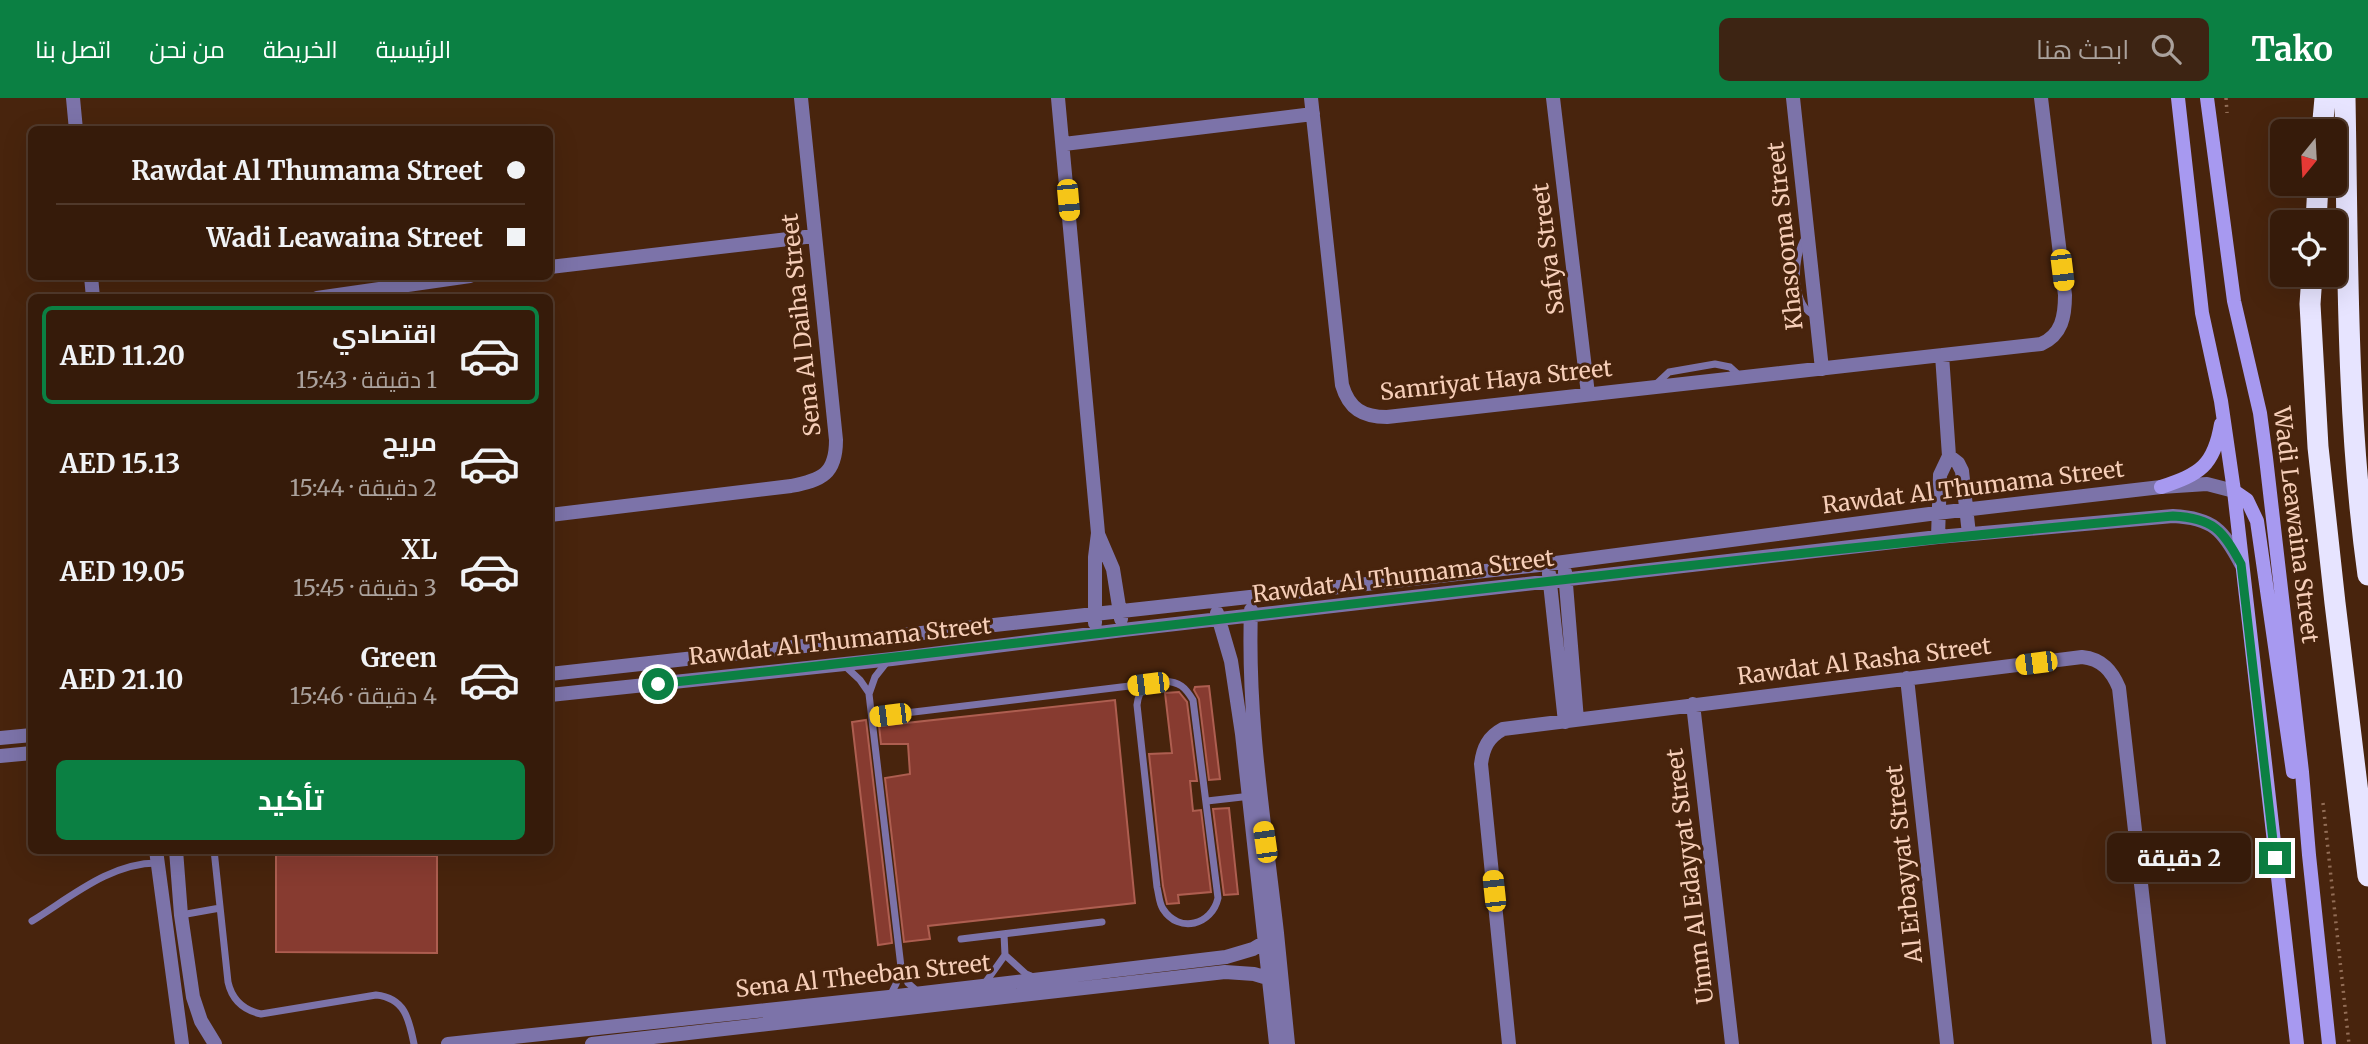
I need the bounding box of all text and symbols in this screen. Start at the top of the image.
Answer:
search box [1719,18,2209,81]
text: Tako [2251,29,2333,70]
icon: search [2147,30,2185,68]
text: ابحث هنا [2036,33,2129,66]
text: اتصل بنا [35,34,111,65]
text: من نحن [149,34,225,65]
text: الخريطة [263,34,338,65]
text: الرئيسية [376,34,451,65]
north arrow [2270,119,2347,196]
map controls [2270,119,2347,287]
street label: Khasooma Street [1760,140,1809,332]
text: Rawdat Al Thumama Street [131,154,483,187]
car [1056,178,1081,222]
street label: Safya Street [1525,182,1570,316]
button: locate [2270,210,2347,287]
street label: Sena Al Daiha Street [774,212,827,438]
text: Wadi Leawaina Street [206,221,483,254]
car [2050,248,2075,292]
text: اقتصادي [332,317,437,350]
icon: car [458,324,521,387]
text: AED 11.20 [60,339,185,372]
street label: Samriyat Haya Street [1378,353,1613,406]
text: 1 دقيقة · 15:43 [296,365,437,394]
street label: Wadi Leawaina Street [2267,404,2325,645]
text: مريح [382,425,437,458]
icon: car [458,432,521,495]
text: AED 15.13 [60,447,181,480]
street label: Rawdat Al Thumama Street [1820,454,2126,519]
text: 2 دقيقة · 15:44 [290,473,437,502]
text: XL [401,533,437,566]
icon: car [458,540,521,603]
street label: Rawdat Al Thumama Street [1250,543,1556,608]
text: AED 19.05 [60,555,185,588]
text: 3 دقيقة · 15:45 [293,573,437,602]
street label: Rawdat Al Thumama Street [687,610,993,671]
street label: Rawdat Al Rasha Street [1735,631,1993,690]
text: Green [361,641,437,674]
icon: car [458,648,521,711]
car [2014,650,2059,676]
text: AED 21.10 [60,663,184,696]
route start [642,668,674,700]
car [1126,671,1171,697]
text: 4 دقيقة · 15:46 [290,681,437,710]
car [868,702,913,728]
street label: Umm Al Edayyat Street [1659,747,1720,1005]
button: تأكيد [56,760,525,840]
street label: Al Erbayyat Street [1879,763,1928,966]
car [1252,820,1279,864]
callout: 2 دقيقة [2107,834,2250,882]
route end [2259,842,2291,874]
text: 2 دقيقة [2137,843,2221,872]
car [1482,869,1507,913]
street label: Sena Al Theeban Street [734,948,992,1003]

